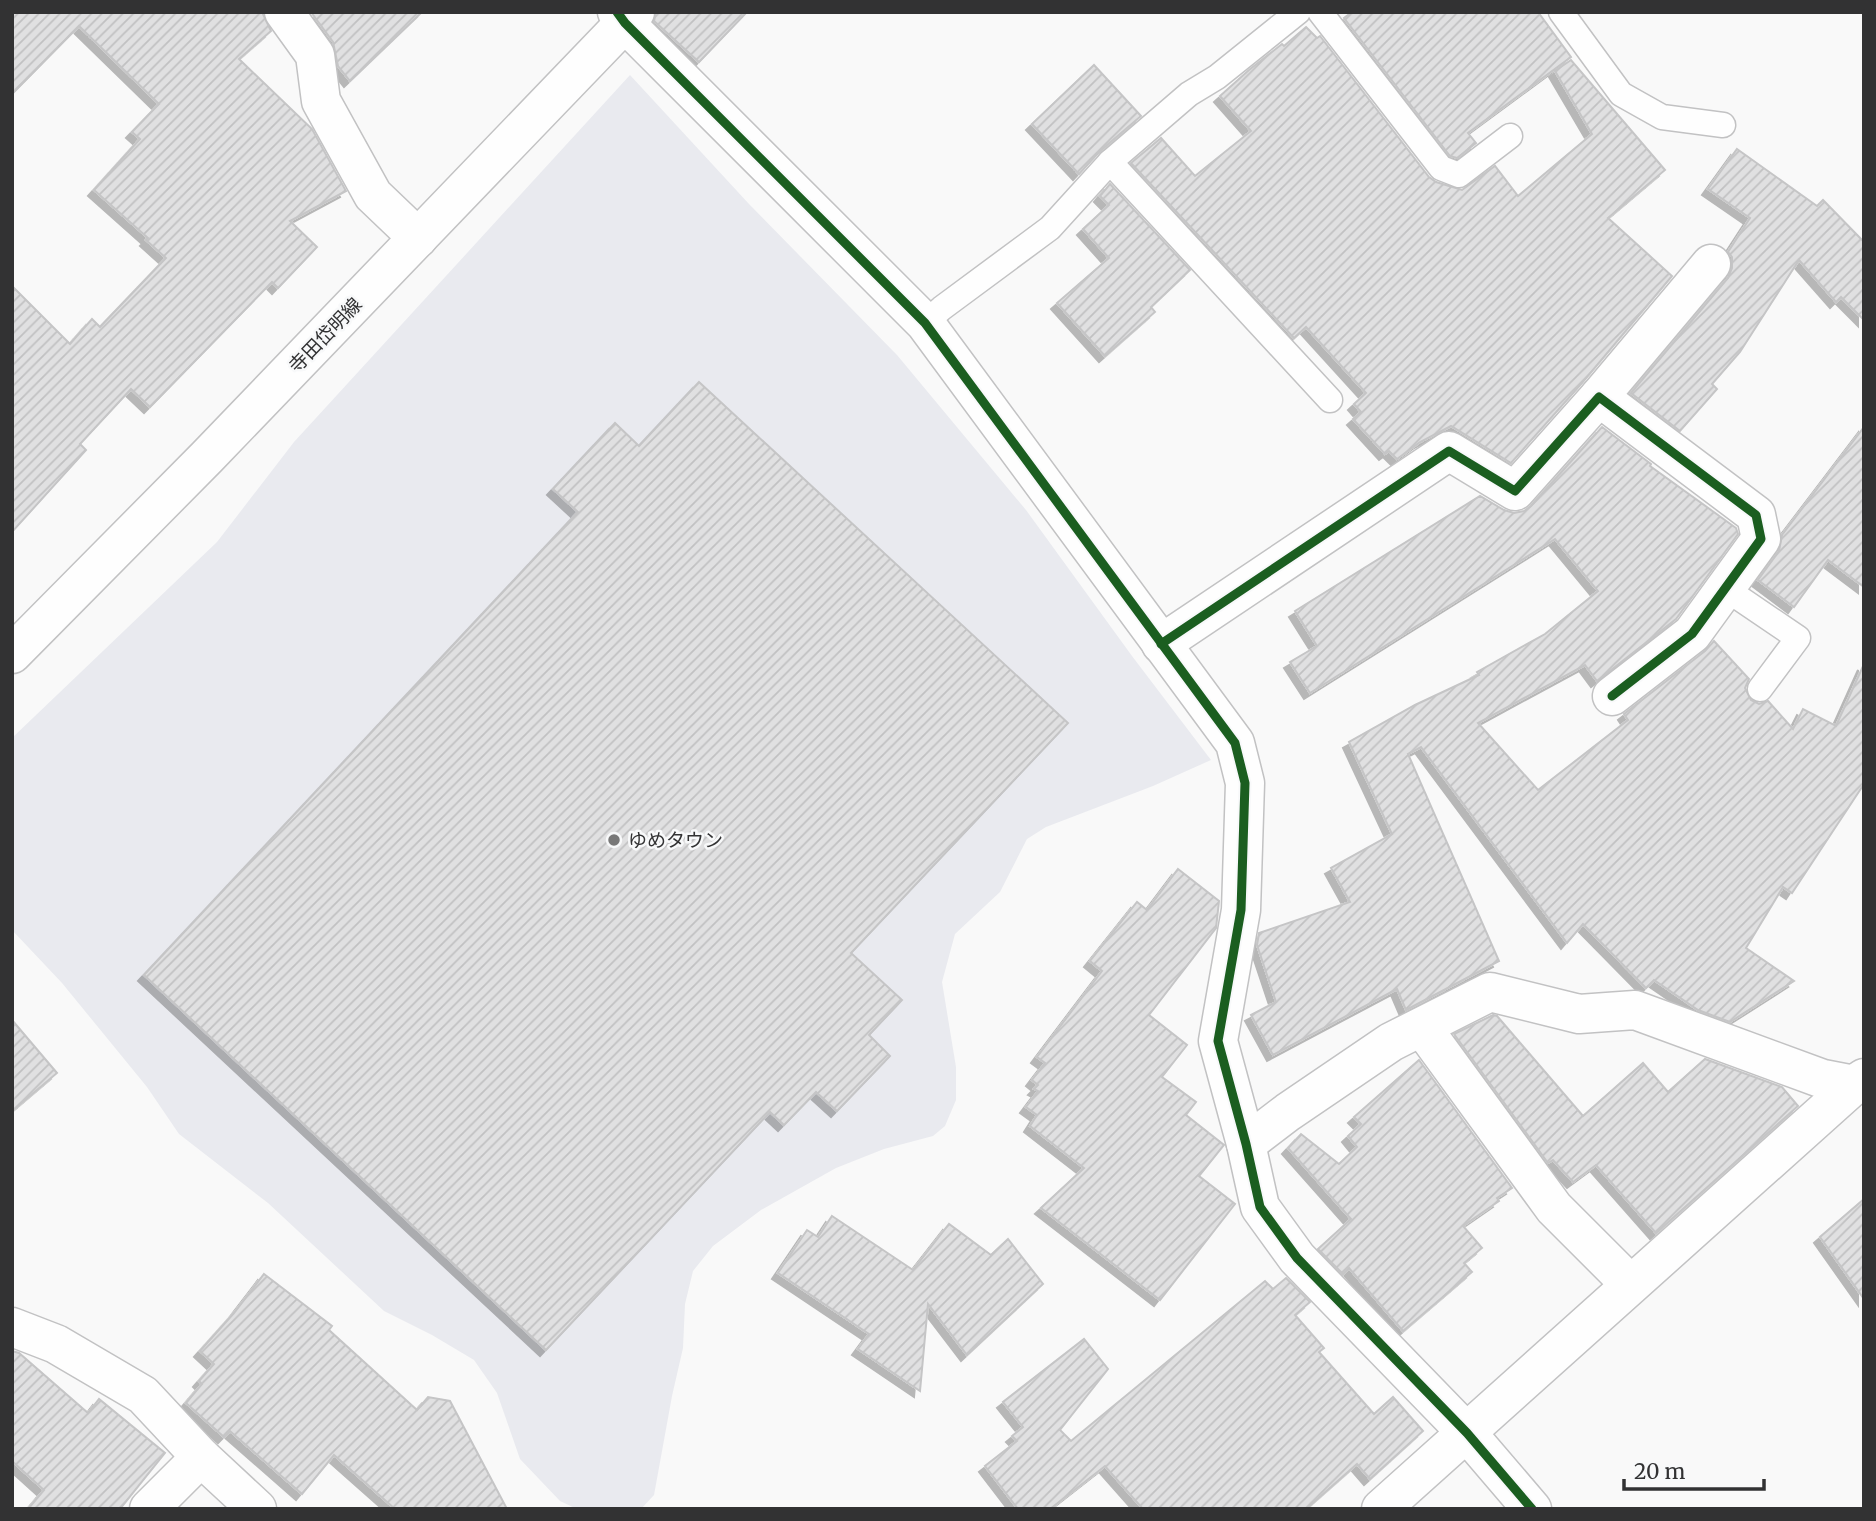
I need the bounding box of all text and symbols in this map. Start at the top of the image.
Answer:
street label: 寺田岱明線 [283,292,367,378]
place label: ゆめタウン [628,828,723,852]
marker: ゆめタウン [606,832,622,848]
scale bar [1624,1448,1764,1492]
text: 20 m [1634,1458,1686,1485]

